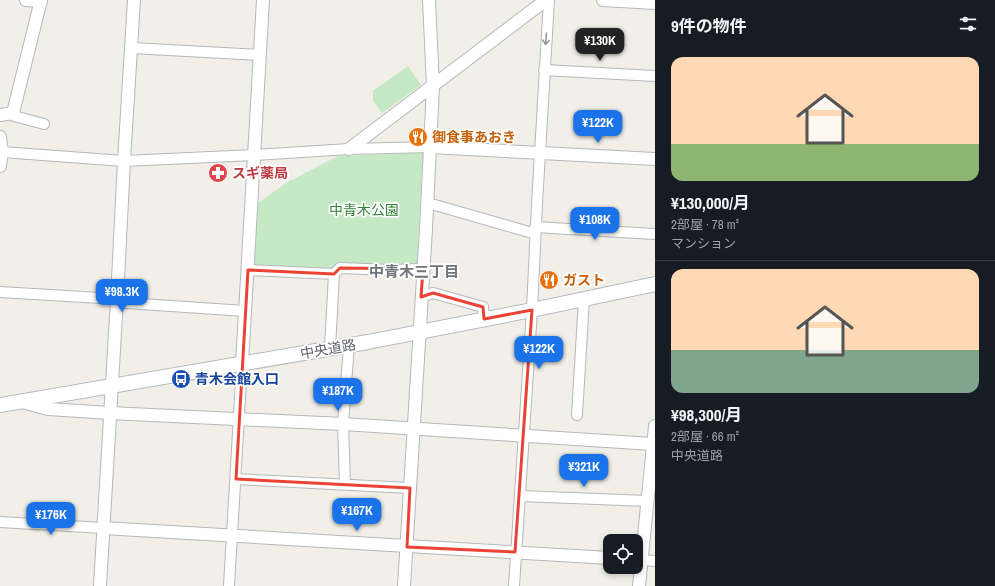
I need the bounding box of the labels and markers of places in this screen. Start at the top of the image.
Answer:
pin: ¥130K [572,28,628,62]
pin: ¥122K [570,110,626,144]
restaurant icon: 御食事あおき [407,126,429,148]
place label: 御食事あおき [432,128,516,146]
pharmacy icon: スギ薬局 [207,162,229,184]
place label: スギ薬局 [232,164,288,182]
pin: ¥108K [567,207,623,241]
restaurant icon: ガスト [538,269,560,291]
place label: ガスト [563,271,605,289]
pin: ¥98.3K [89,279,155,313]
pin: ¥122K [511,336,567,370]
bus stop icon: 青木会館入口 [170,368,192,390]
place label: 青木会館入口 [195,370,279,388]
pin: ¥187K [310,378,366,412]
pin: ¥321K [556,454,612,488]
pin: ¥167K [329,498,385,532]
pin: ¥176K [23,502,79,536]

